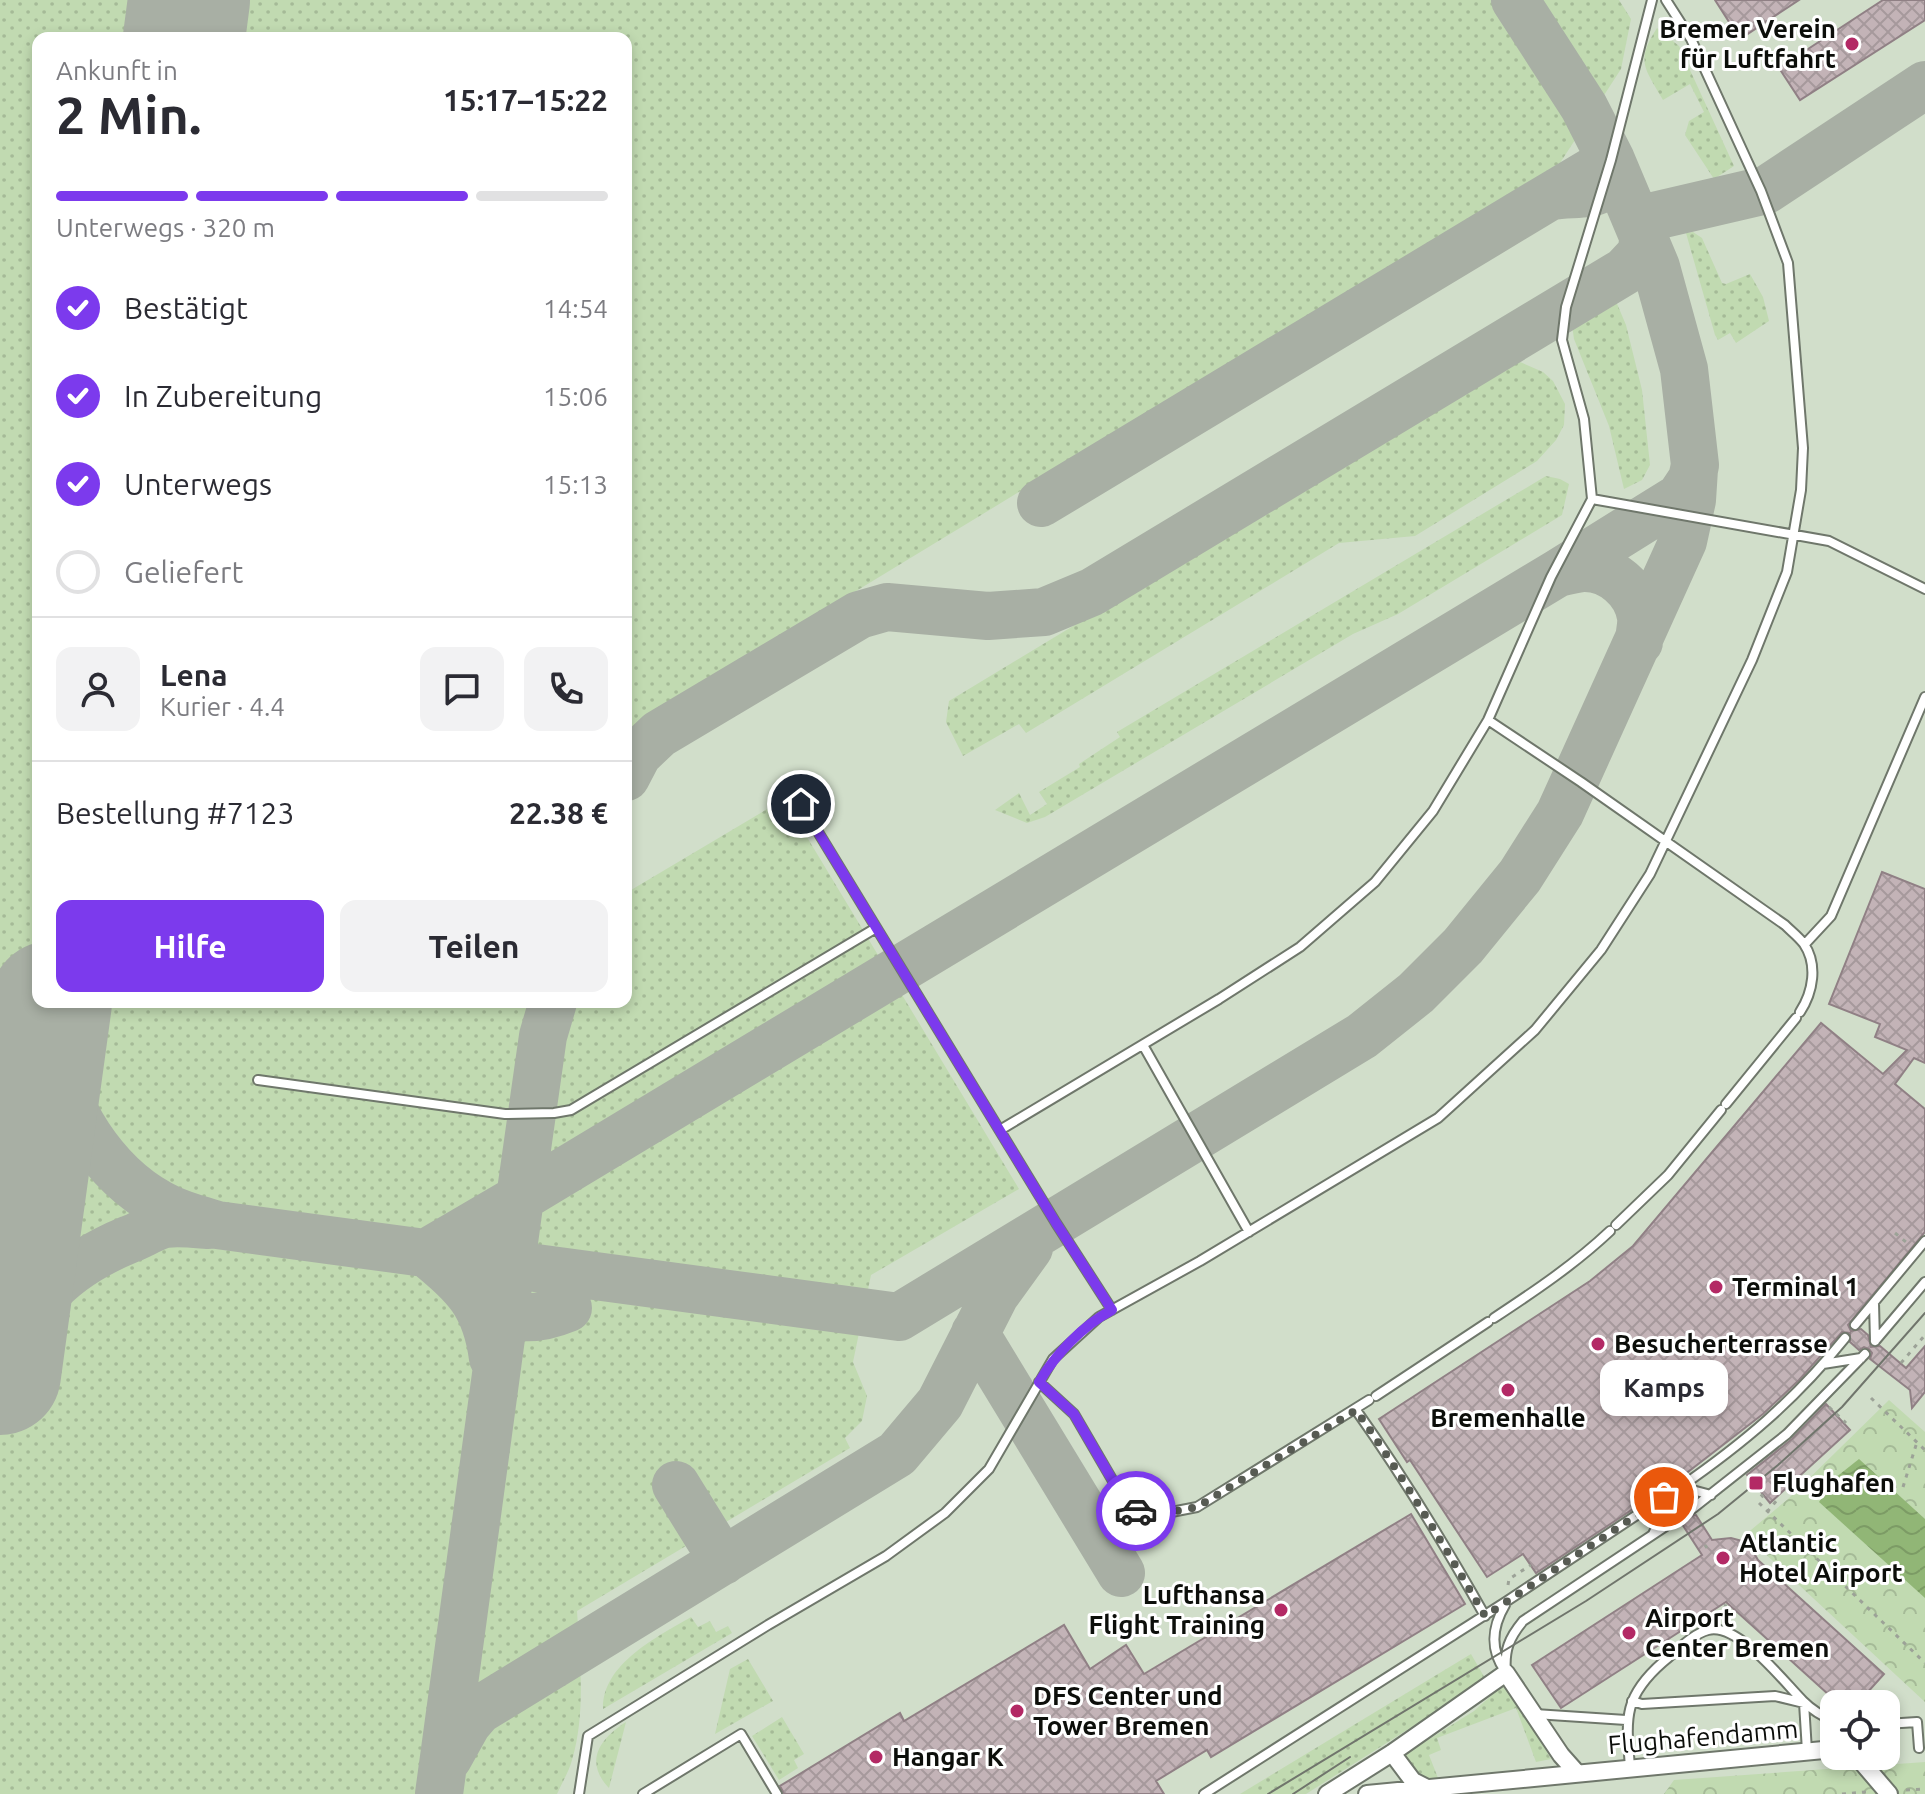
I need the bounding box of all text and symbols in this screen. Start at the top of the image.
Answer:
place label: Bremer Verein für Luftfahrt [1659,14,1836,73]
marker: Bremer Verein für Luftfahrt [1843,35,1861,53]
text: Ankunft in [56,56,178,85]
text: 15:17–15:22 [443,83,608,117]
text: 2 Min. [56,86,202,144]
text: Unterwegs · 320 m [56,213,275,242]
icon: check [56,286,100,330]
text: Bestätigt [124,291,248,325]
text: 14:54 [543,294,608,323]
icon: check [56,374,100,418]
text: In Zubereitung [124,379,322,413]
text: 15:06 [543,382,608,411]
icon: check [56,462,100,506]
text: Unterwegs [124,467,272,501]
text: 15:13 [543,470,608,499]
text: Geliefert [124,555,243,589]
button: person [56,647,140,731]
button: chat [420,647,504,731]
button: phone [524,647,608,731]
text: Lena [160,658,228,692]
text: Kurier · 4.4 [160,692,285,721]
pin [767,770,835,838]
icon: home [779,782,823,826]
text: Bestellung #7123 [56,796,294,830]
text: 22.38 € [509,796,608,830]
button: Hilfe [56,900,324,992]
button: Teilen [340,900,608,992]
place label: Terminal 1 [1732,1272,1859,1301]
marker: Terminal 1 [1707,1278,1725,1296]
place label: Besucherterrasse [1614,1329,1828,1358]
marker: Besucherterrasse [1589,1335,1607,1353]
callout: Kamps [1600,1361,1728,1417]
text: Kamps [1623,1373,1705,1402]
marker: Bremenhalle [1499,1381,1517,1399]
place label: Bremenhalle [1430,1403,1586,1432]
pin [1630,1463,1698,1531]
place label: Flughafen [1772,1468,1895,1497]
courier [1096,1471,1176,1551]
marker: Flughafen [1747,1474,1765,1492]
icon: bag [1642,1475,1686,1519]
icon: car [1114,1489,1158,1533]
place label: Atlantic Hotel Airport [1739,1528,1903,1587]
marker: Atlantic Hotel Airport [1714,1549,1732,1567]
place label: Lufthansa Flight Training [1089,1580,1265,1639]
marker: Lufthansa Flight Training [1272,1601,1290,1619]
place label: Airport Center Bremen [1645,1603,1829,1662]
marker: Airport Center Bremen [1620,1624,1638,1642]
place label: DFS Center und Tower Bremen [1033,1681,1223,1740]
map controls [1820,1690,1900,1770]
button: locate [1820,1690,1900,1770]
marker: DFS Center und Tower Bremen [1008,1702,1026,1720]
street label: Flughafendamm [1607,1714,1799,1759]
place label: Hangar K [892,1742,1004,1771]
marker: Hangar K [867,1748,885,1766]

